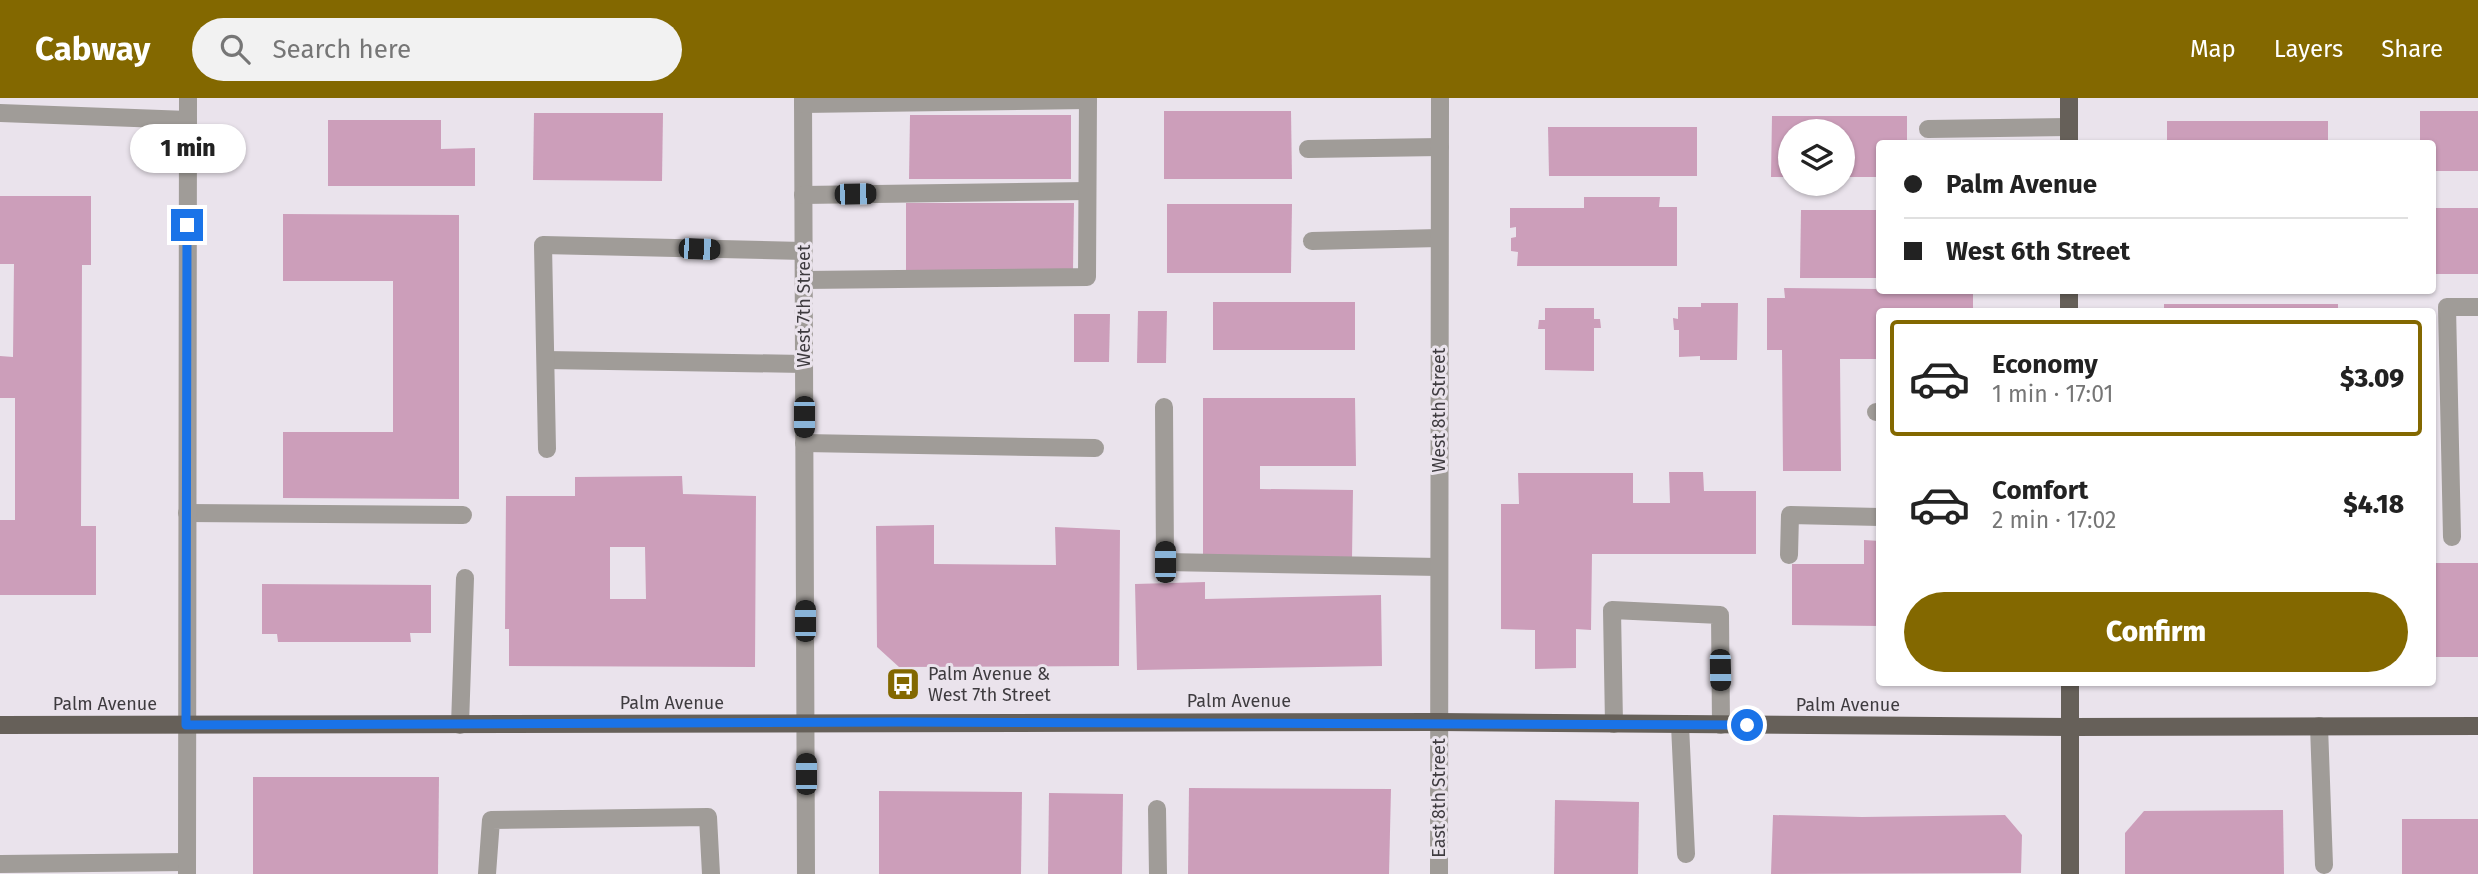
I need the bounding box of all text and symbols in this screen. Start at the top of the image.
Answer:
search box [192,18,682,81]
text: Cabway [35,29,150,69]
icon: search [216,30,254,68]
text: Search here [272,34,411,65]
text: Map [2190,35,2236,63]
text: Layers [2274,35,2343,63]
text: Share [2381,35,2443,63]
map controls [1778,119,1855,196]
button: layers [1778,119,1855,196]
callout: 1 min [129,123,245,172]
text: 1 min [160,134,216,162]
text: Palm Avenue [1946,169,2097,200]
car [834,183,877,205]
route end [171,209,203,241]
text: West 6th Street [1946,236,2130,267]
car [678,238,721,260]
street label: West 7th Street [793,244,815,367]
street label: West 8th Street [1428,347,1450,472]
icon: car [1908,347,1971,410]
text: Economy [1992,349,2098,380]
text: $3.09 [2340,363,2404,394]
text: 1 min · 17:01 [1992,380,2113,408]
car [794,396,815,438]
icon: car [1908,473,1971,536]
text: Comfort [1992,475,2088,506]
text: $4.18 [2343,489,2404,520]
text: 2 min · 17:02 [1992,506,2117,534]
car [1155,541,1176,583]
button: Confirm [1904,592,2408,672]
car [795,600,816,642]
car [1710,649,1731,691]
place label: Palm Avenue & West 7th Street [928,663,1051,706]
bus stop icon: Palm Avenue & West 7th Street [884,665,922,703]
street label: Palm Avenue [1187,690,1291,712]
street label: Palm Avenue [620,692,724,714]
street label: Palm Avenue [53,693,157,715]
street label: Palm Avenue [1796,694,1900,716]
route start [1731,709,1763,741]
street label: East 8th Street [1428,738,1450,858]
car [796,753,817,795]

